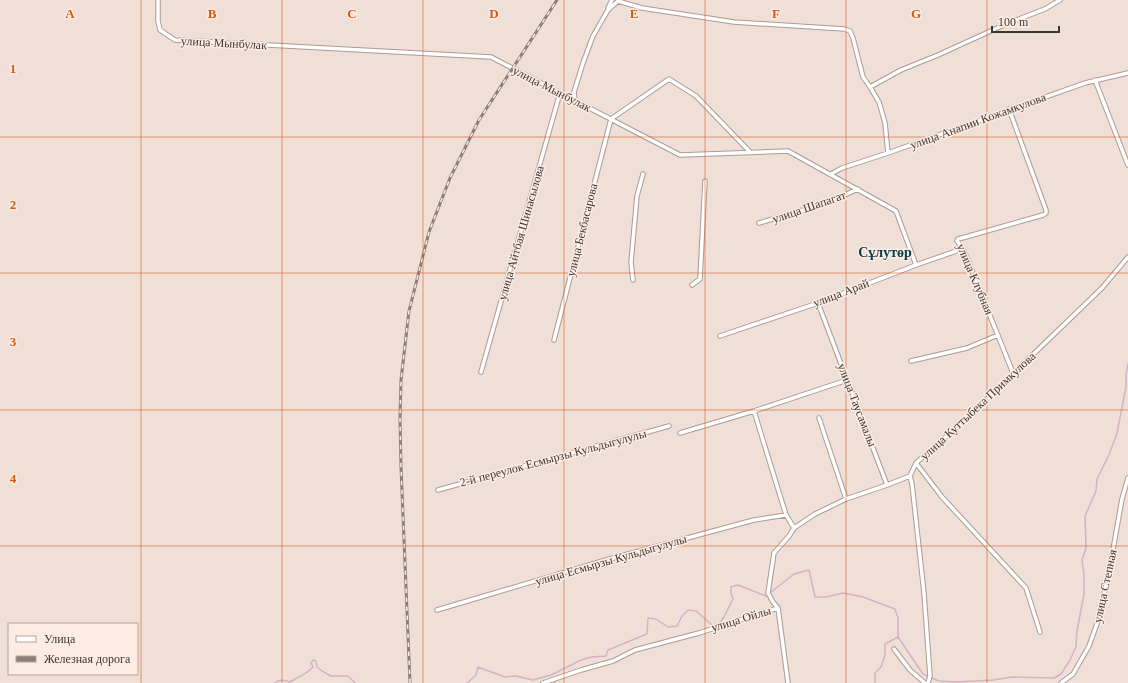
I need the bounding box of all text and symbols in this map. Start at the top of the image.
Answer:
text: A [65,6,75,21]
text: B [208,6,217,21]
text: C [347,6,357,21]
text: D [489,6,499,21]
text: E [630,6,638,21]
text: F [772,6,780,21]
text: G [911,6,921,21]
scale bar [992,8,1059,34]
text: 100 m [998,15,1029,29]
street label: улица Мынбулак [181,34,267,52]
text: 1 [10,61,16,76]
street label: улица Мынбулак [510,63,594,115]
street label: улица Анапии Кожамкулова [908,90,1048,152]
street label: улица Айтбая Шинасылова [495,163,547,302]
street label: улица Бекбасарова [564,181,600,278]
street label: улица Шапагат [770,188,848,226]
text: 2 [10,197,16,212]
street label: улица Клубная [954,241,996,317]
district label: Сұлутөр [858,245,912,260]
street label: улица Арай [811,276,872,310]
text: 3 [10,334,17,349]
street label: улица Куттыбека Примкулова [918,349,1039,463]
street label: улица Таусамалы [835,361,879,449]
street label: 2-й переулок Есмырзы Кульдыгулулы [458,426,648,490]
text: 4 [10,471,17,486]
street label: улица Есмырзы Кульдыгулулы [534,532,688,588]
street label: улица Степная [1090,548,1120,624]
street label: улица Ойлы [709,603,773,635]
legend [8,623,138,675]
text: Улица [44,632,76,646]
text: Железная дорога [44,652,131,666]

